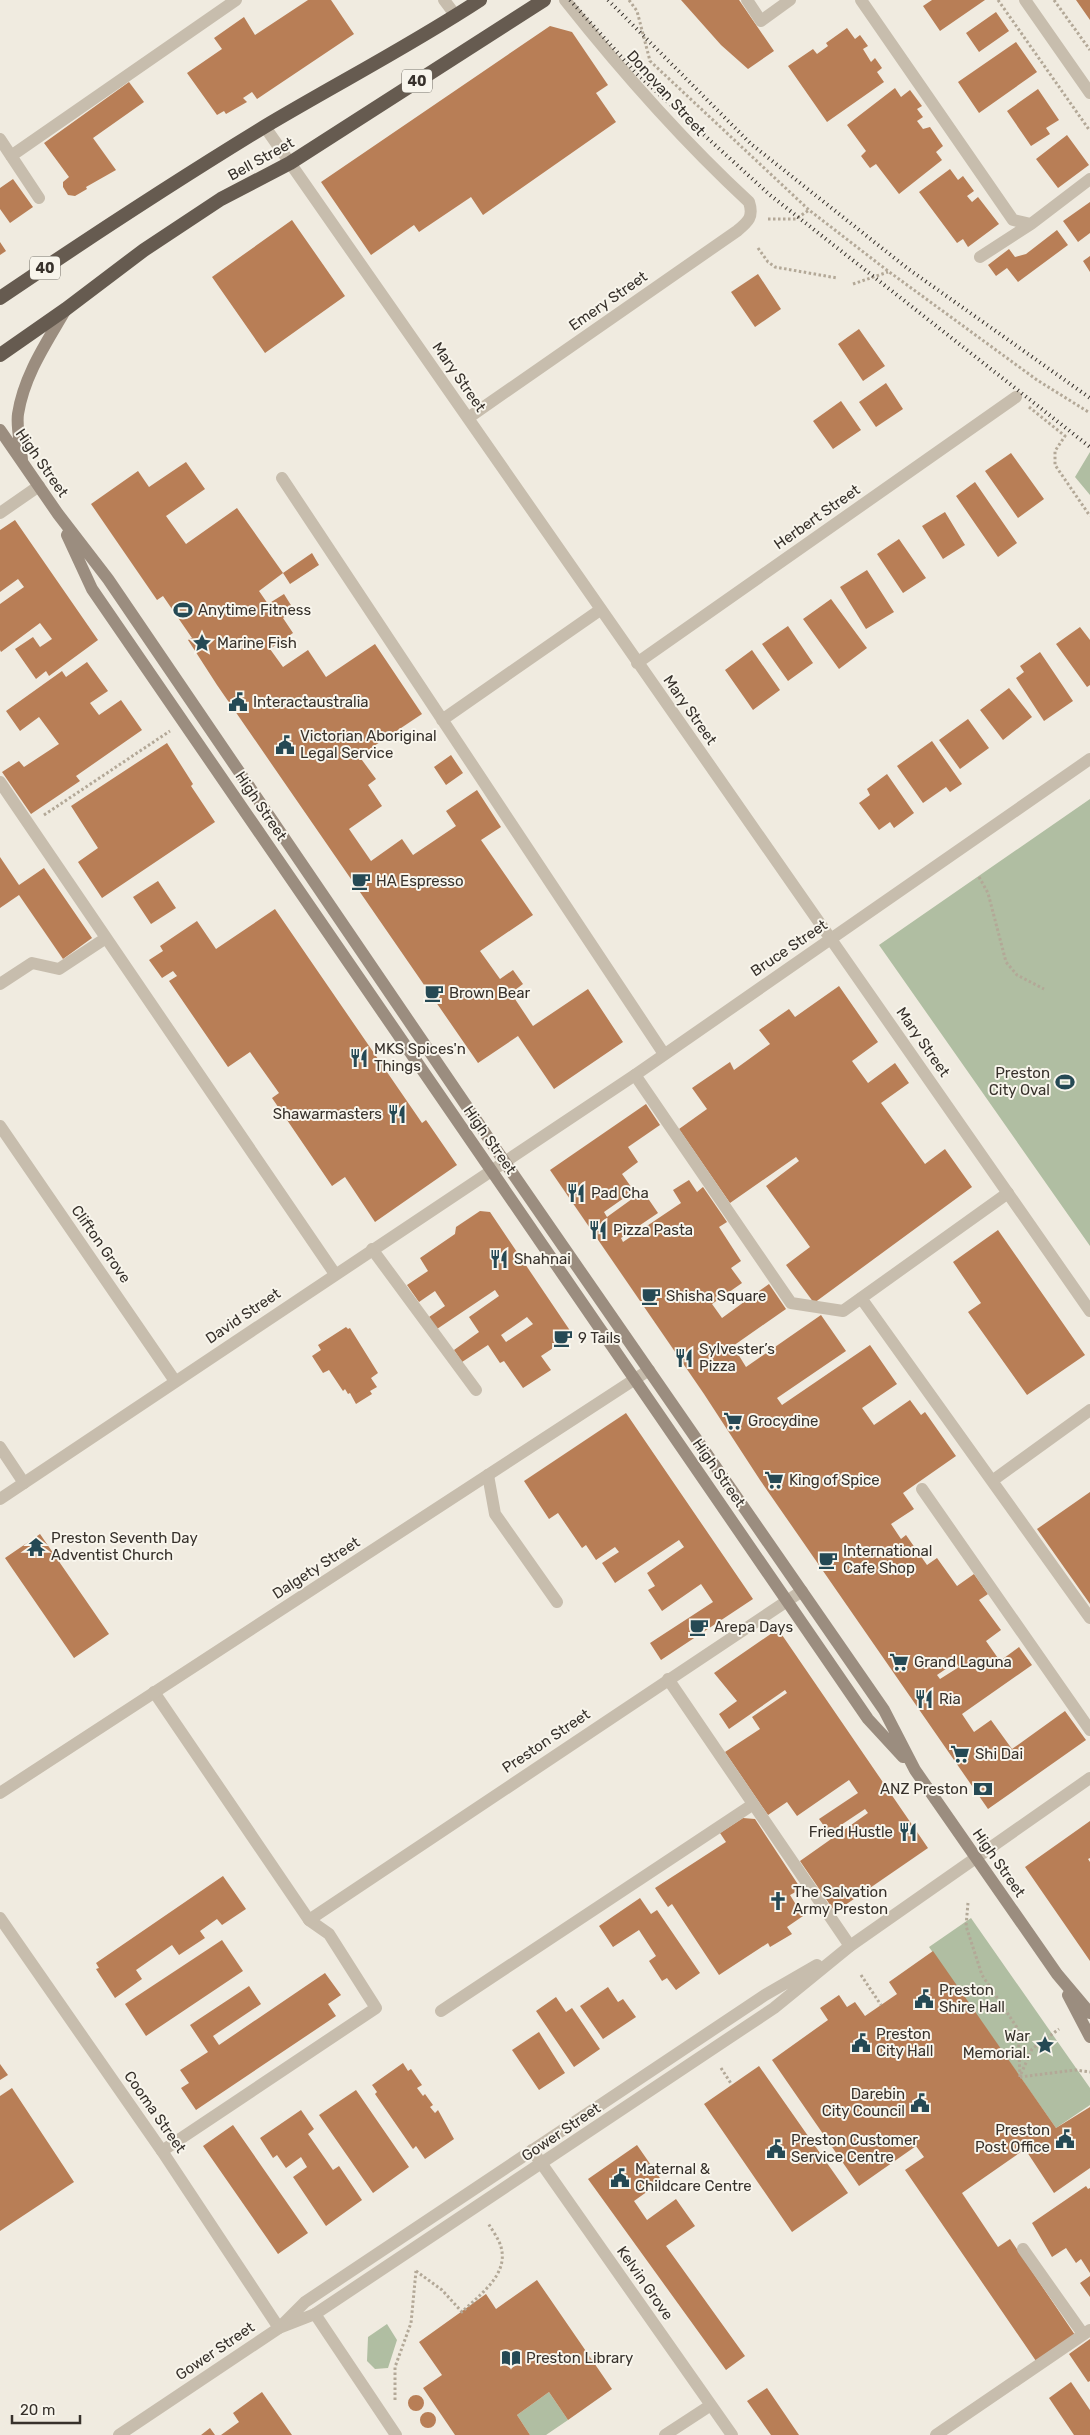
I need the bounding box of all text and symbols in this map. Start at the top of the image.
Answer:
street label: Donovan Street [623,47,709,140]
road number: 40 [402,70,432,92]
street label: Bell Street [225,133,297,185]
road number: 40 [30,256,60,280]
street label: Emery Street [565,267,651,335]
street label: Mary Street [428,339,490,415]
street label: High Street [12,425,72,501]
street label: Herbert Street [771,481,864,553]
sports icon: Anytime Fitness [172,599,194,621]
place label: Anytime Fitness [198,601,311,619]
place icon: Marine Fish [191,632,213,654]
place label: Marine Fish [217,634,297,652]
street label: Mary Street [659,672,721,748]
public building icon: Interactaustralia [227,691,249,713]
place label: Interactaustralia [253,693,369,711]
place label: Victorian Aboriginal Legal Service [300,727,437,762]
public building icon: Victorian Aboriginal Legal Service [274,734,296,756]
street label: High Street [231,768,291,844]
cafe icon: HA Espresso [350,870,372,892]
place label: HA Espresso [376,872,464,890]
street label: Bruce Street [747,916,831,980]
cafe icon: Brown Bear [423,982,445,1004]
place label: Brown Bear [449,984,530,1002]
street label: Mary Street [892,1004,954,1080]
place label: MKS Spices'n Things [374,1040,466,1075]
restaurant icon: MKS Spices'n Things [348,1047,370,1069]
place label: Preston City Oval [989,1064,1050,1099]
sports icon: Preston City Oval [1054,1071,1076,1093]
street label: High Street [460,1102,520,1178]
restaurant icon: Shawarmasters [386,1103,408,1125]
place label: Shawarmasters [273,1105,382,1123]
restaurant icon: Pad Cha [565,1182,587,1204]
place label: Pad Cha [591,1184,649,1202]
street label: Clifton Grove [68,1202,134,1286]
restaurant icon: Pizza Pasta [587,1219,609,1241]
place label: Pizza Pasta [613,1221,693,1239]
restaurant icon: Shahnai [488,1248,510,1270]
place label: Shahnai [514,1250,571,1268]
street label: David Street [202,1284,284,1348]
cafe icon: Shisha Square [640,1285,662,1307]
place label: Shisha Square [666,1287,766,1305]
cafe icon: 9 Tails [552,1327,574,1349]
place label: 9 Tails [578,1329,621,1347]
place label: Sylvester’s Pizza [699,1340,775,1375]
restaurant icon: Sylvester’s Pizza [673,1347,695,1369]
supermarket icon: Grocydine [722,1410,744,1432]
place label: Grocydine [748,1412,819,1430]
street label: High Street [689,1435,749,1511]
supermarket icon: King of Spice [763,1469,785,1491]
place label: King of Spice [789,1471,880,1489]
place label: Preston Seventh Day Adventist Church [51,1529,198,1564]
street label: Dalgety Street [269,1533,363,1603]
temple icon: Preston Seventh Day Adventist Church [25,1536,47,1558]
place label: International Cafe Shop [843,1542,932,1577]
cafe icon: International Cafe Shop [817,1549,839,1571]
cafe icon: Arepa Days [688,1616,710,1638]
place label: Arepa Days [714,1618,793,1636]
supermarket icon: Grand Laguna [888,1651,910,1673]
place label: Grand Laguna [914,1653,1012,1671]
restaurant icon: Ria [913,1688,935,1710]
place label: Ria [939,1690,961,1708]
street label: Preston Street [499,1705,593,1777]
supermarket icon: Shi Dai [949,1743,971,1765]
place label: Shi Dai [975,1745,1023,1763]
bank icon: ANZ Preston [972,1778,994,1800]
place label: ANZ Preston [880,1780,968,1798]
restaurant icon: Fried Hustle [897,1821,919,1843]
place label: Fried Hustle [809,1823,893,1841]
street label: High Street [969,1825,1029,1901]
place label: The Salvation Army Preston [793,1883,888,1918]
church icon: The Salvation Army Preston [767,1890,789,1912]
place label: Preston Shire Hall [939,1981,1005,2016]
public building icon: Preston Shire Hall [913,1988,935,2010]
place label: Preston City Hall [876,2025,933,2060]
place label: War Memorial. [963,2027,1030,2062]
public building icon: Preston City Hall [850,2032,872,2054]
place icon: War Memorial. [1034,2034,1056,2056]
street label: Cooma Street [120,2068,190,2157]
place label: Darebin City Council [822,2085,905,2120]
public building icon: Darebin City Council [909,2092,931,2114]
street label: Gower Street [518,2099,604,2165]
place label: Preston Post Office [975,2121,1050,2156]
public building icon: Preston Post Office [1054,2128,1076,2150]
place label: Preston Customer Service Centre [791,2131,918,2166]
public building icon: Preston Customer Service Centre [765,2138,787,2160]
place label: Maternal & Childcare Centre [635,2160,752,2195]
public building icon: Maternal & Childcare Centre [609,2167,631,2189]
street label: Kelvin Grove [613,2243,677,2323]
street label: Gower Street [172,2318,258,2384]
library icon: Preston Library [500,2347,522,2369]
place label: Preston Library [526,2349,633,2367]
scale bar [12,2392,80,2424]
text: 20 m [20,2401,55,2419]

